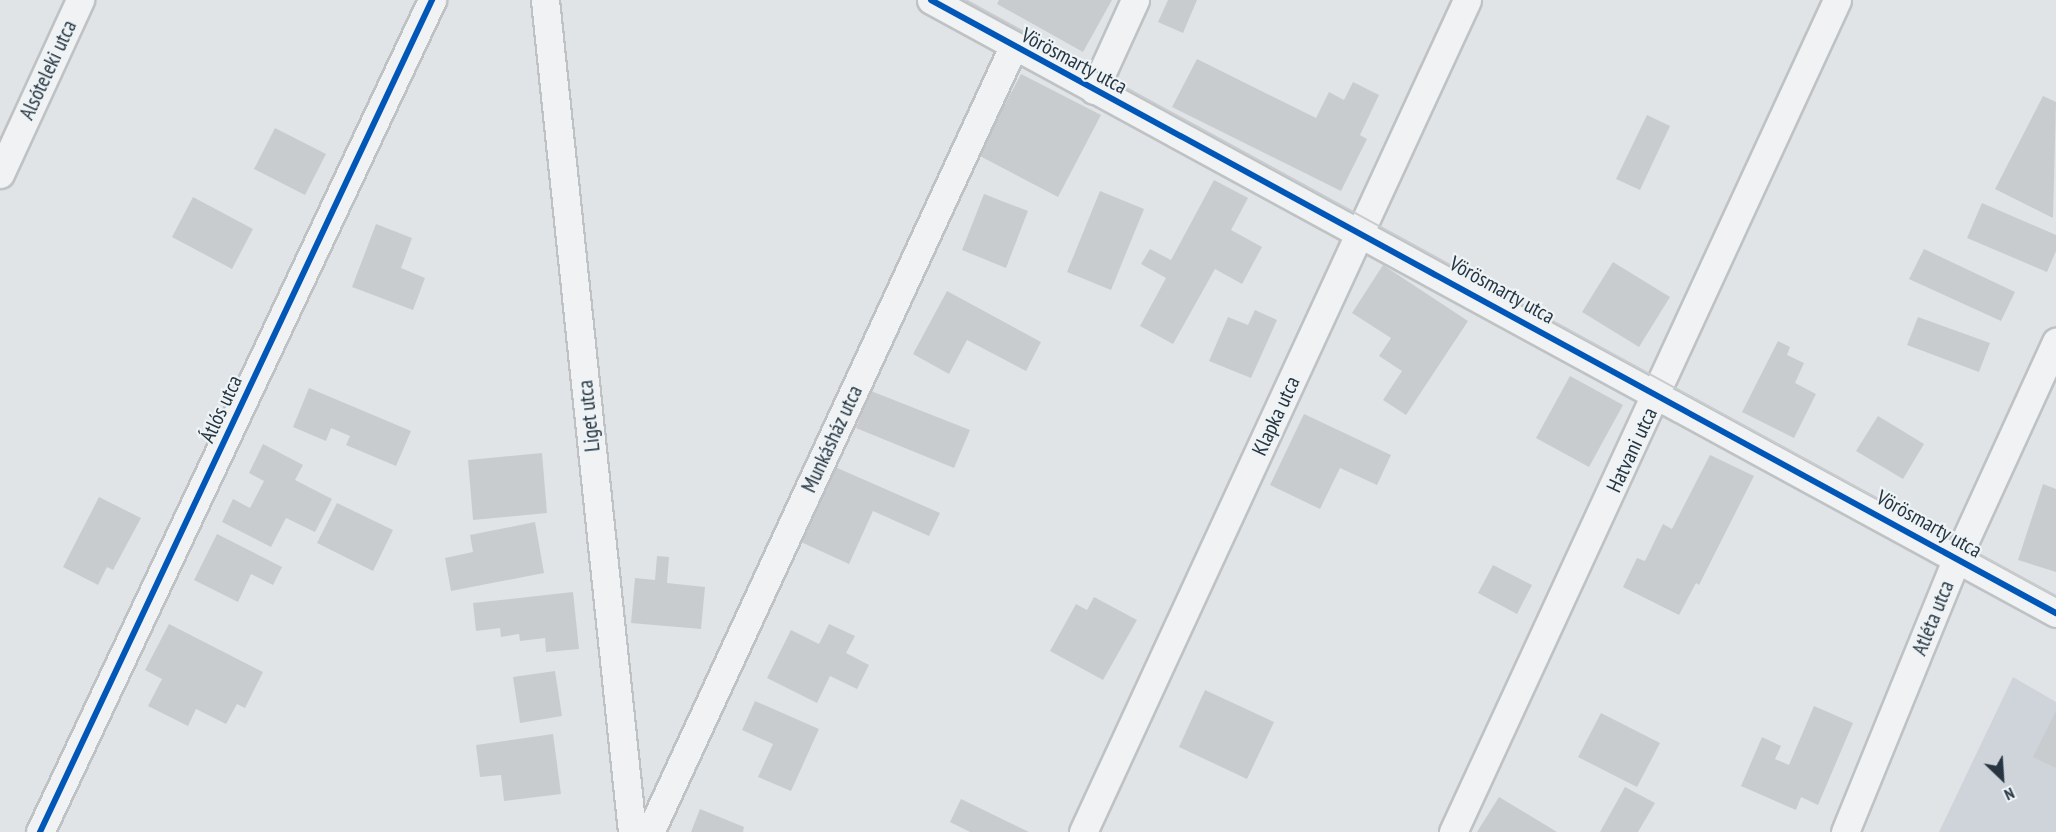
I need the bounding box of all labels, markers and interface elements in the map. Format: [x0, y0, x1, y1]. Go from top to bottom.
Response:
street label: Alsóteleki utca [14, 16, 82, 124]
street label: Vörösmarty utca [1016, 22, 1132, 100]
street label: Vörösmarty utca [1445, 251, 1559, 329]
street label: Átlós utca [194, 371, 248, 447]
street label: Klapka utca [1247, 372, 1305, 460]
street label: Liget utca [573, 379, 605, 453]
street label: Munkásház utca [796, 381, 868, 497]
street label: Hatvani utca [1601, 404, 1663, 496]
street label: Vörösmarty utca [1872, 485, 1986, 563]
street label: Atléta utca [1907, 577, 1959, 659]
north arrow [1972, 748, 2032, 808]
text: N [2001, 783, 2018, 805]

